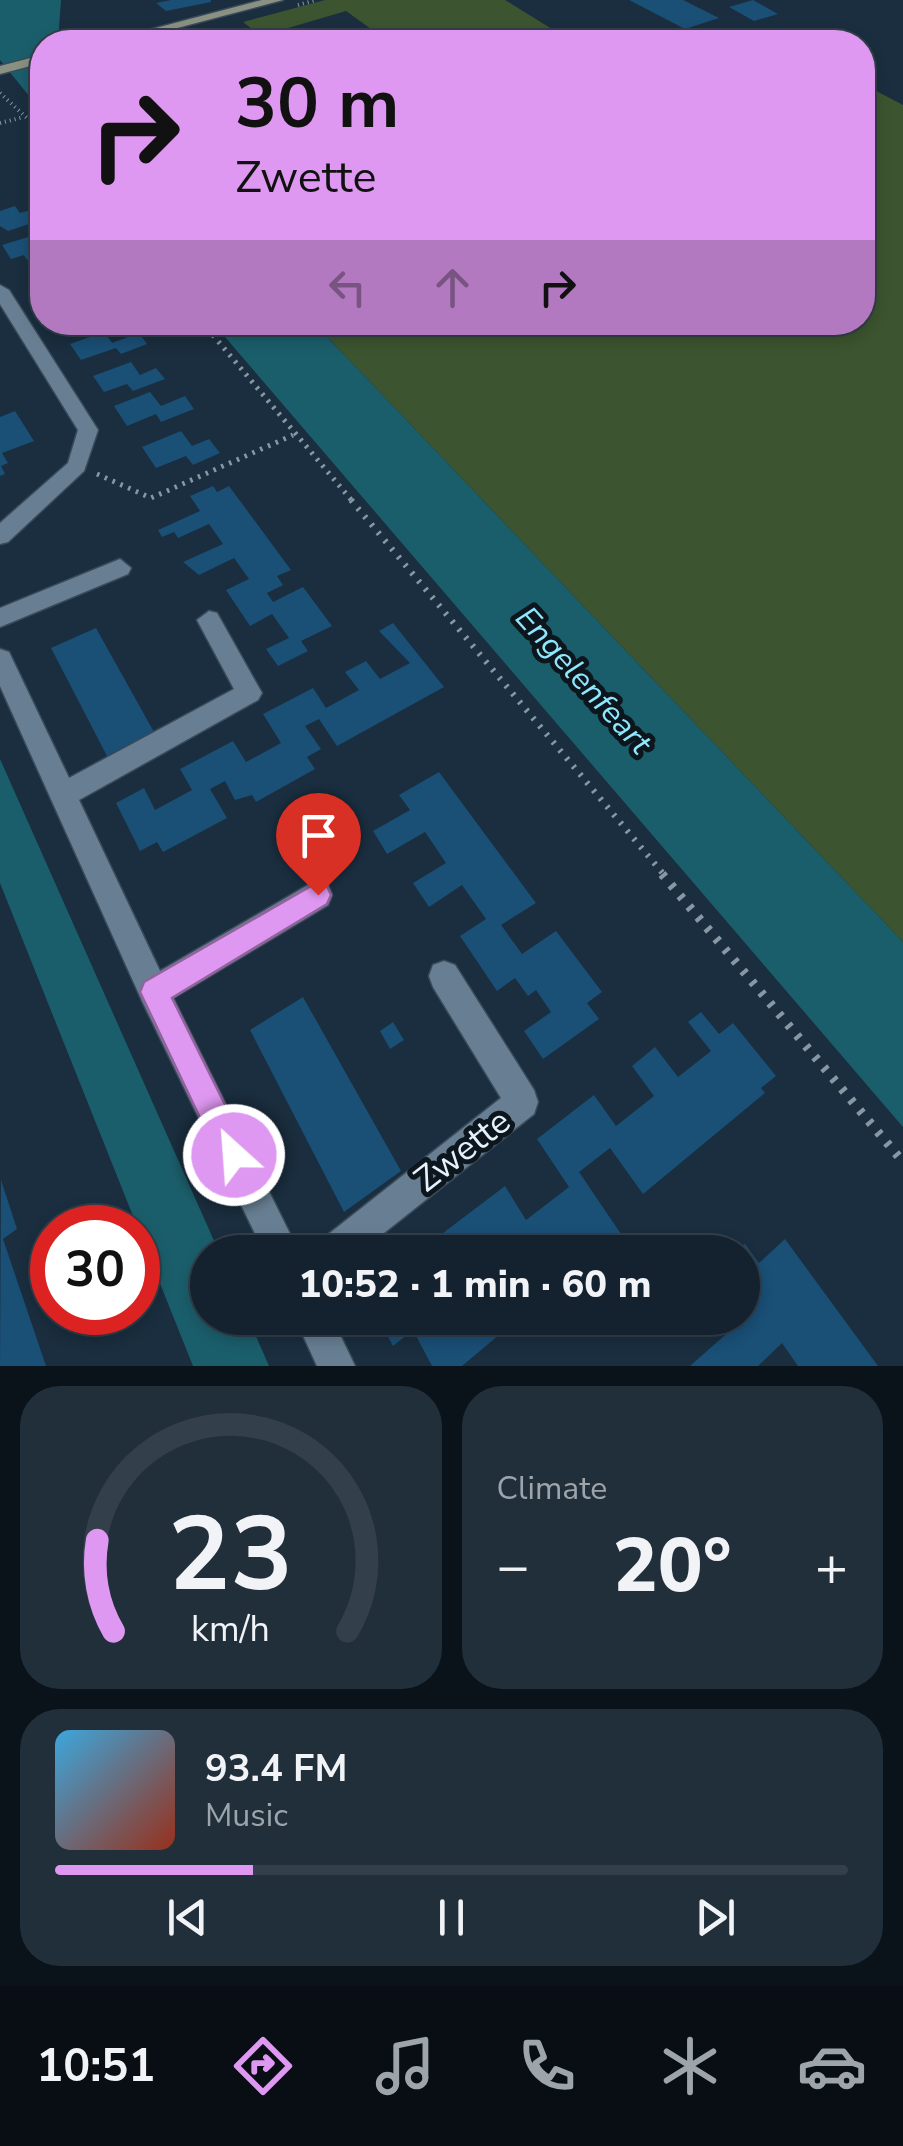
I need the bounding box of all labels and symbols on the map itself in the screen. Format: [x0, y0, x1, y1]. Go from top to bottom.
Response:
water label: Engelenfeart [506, 597, 662, 764]
pin [276, 793, 361, 896]
street label: Zwette [405, 1098, 520, 1203]
position arrow [182, 1103, 286, 1207]
speed limit sign: 30 [30, 1205, 160, 1335]

